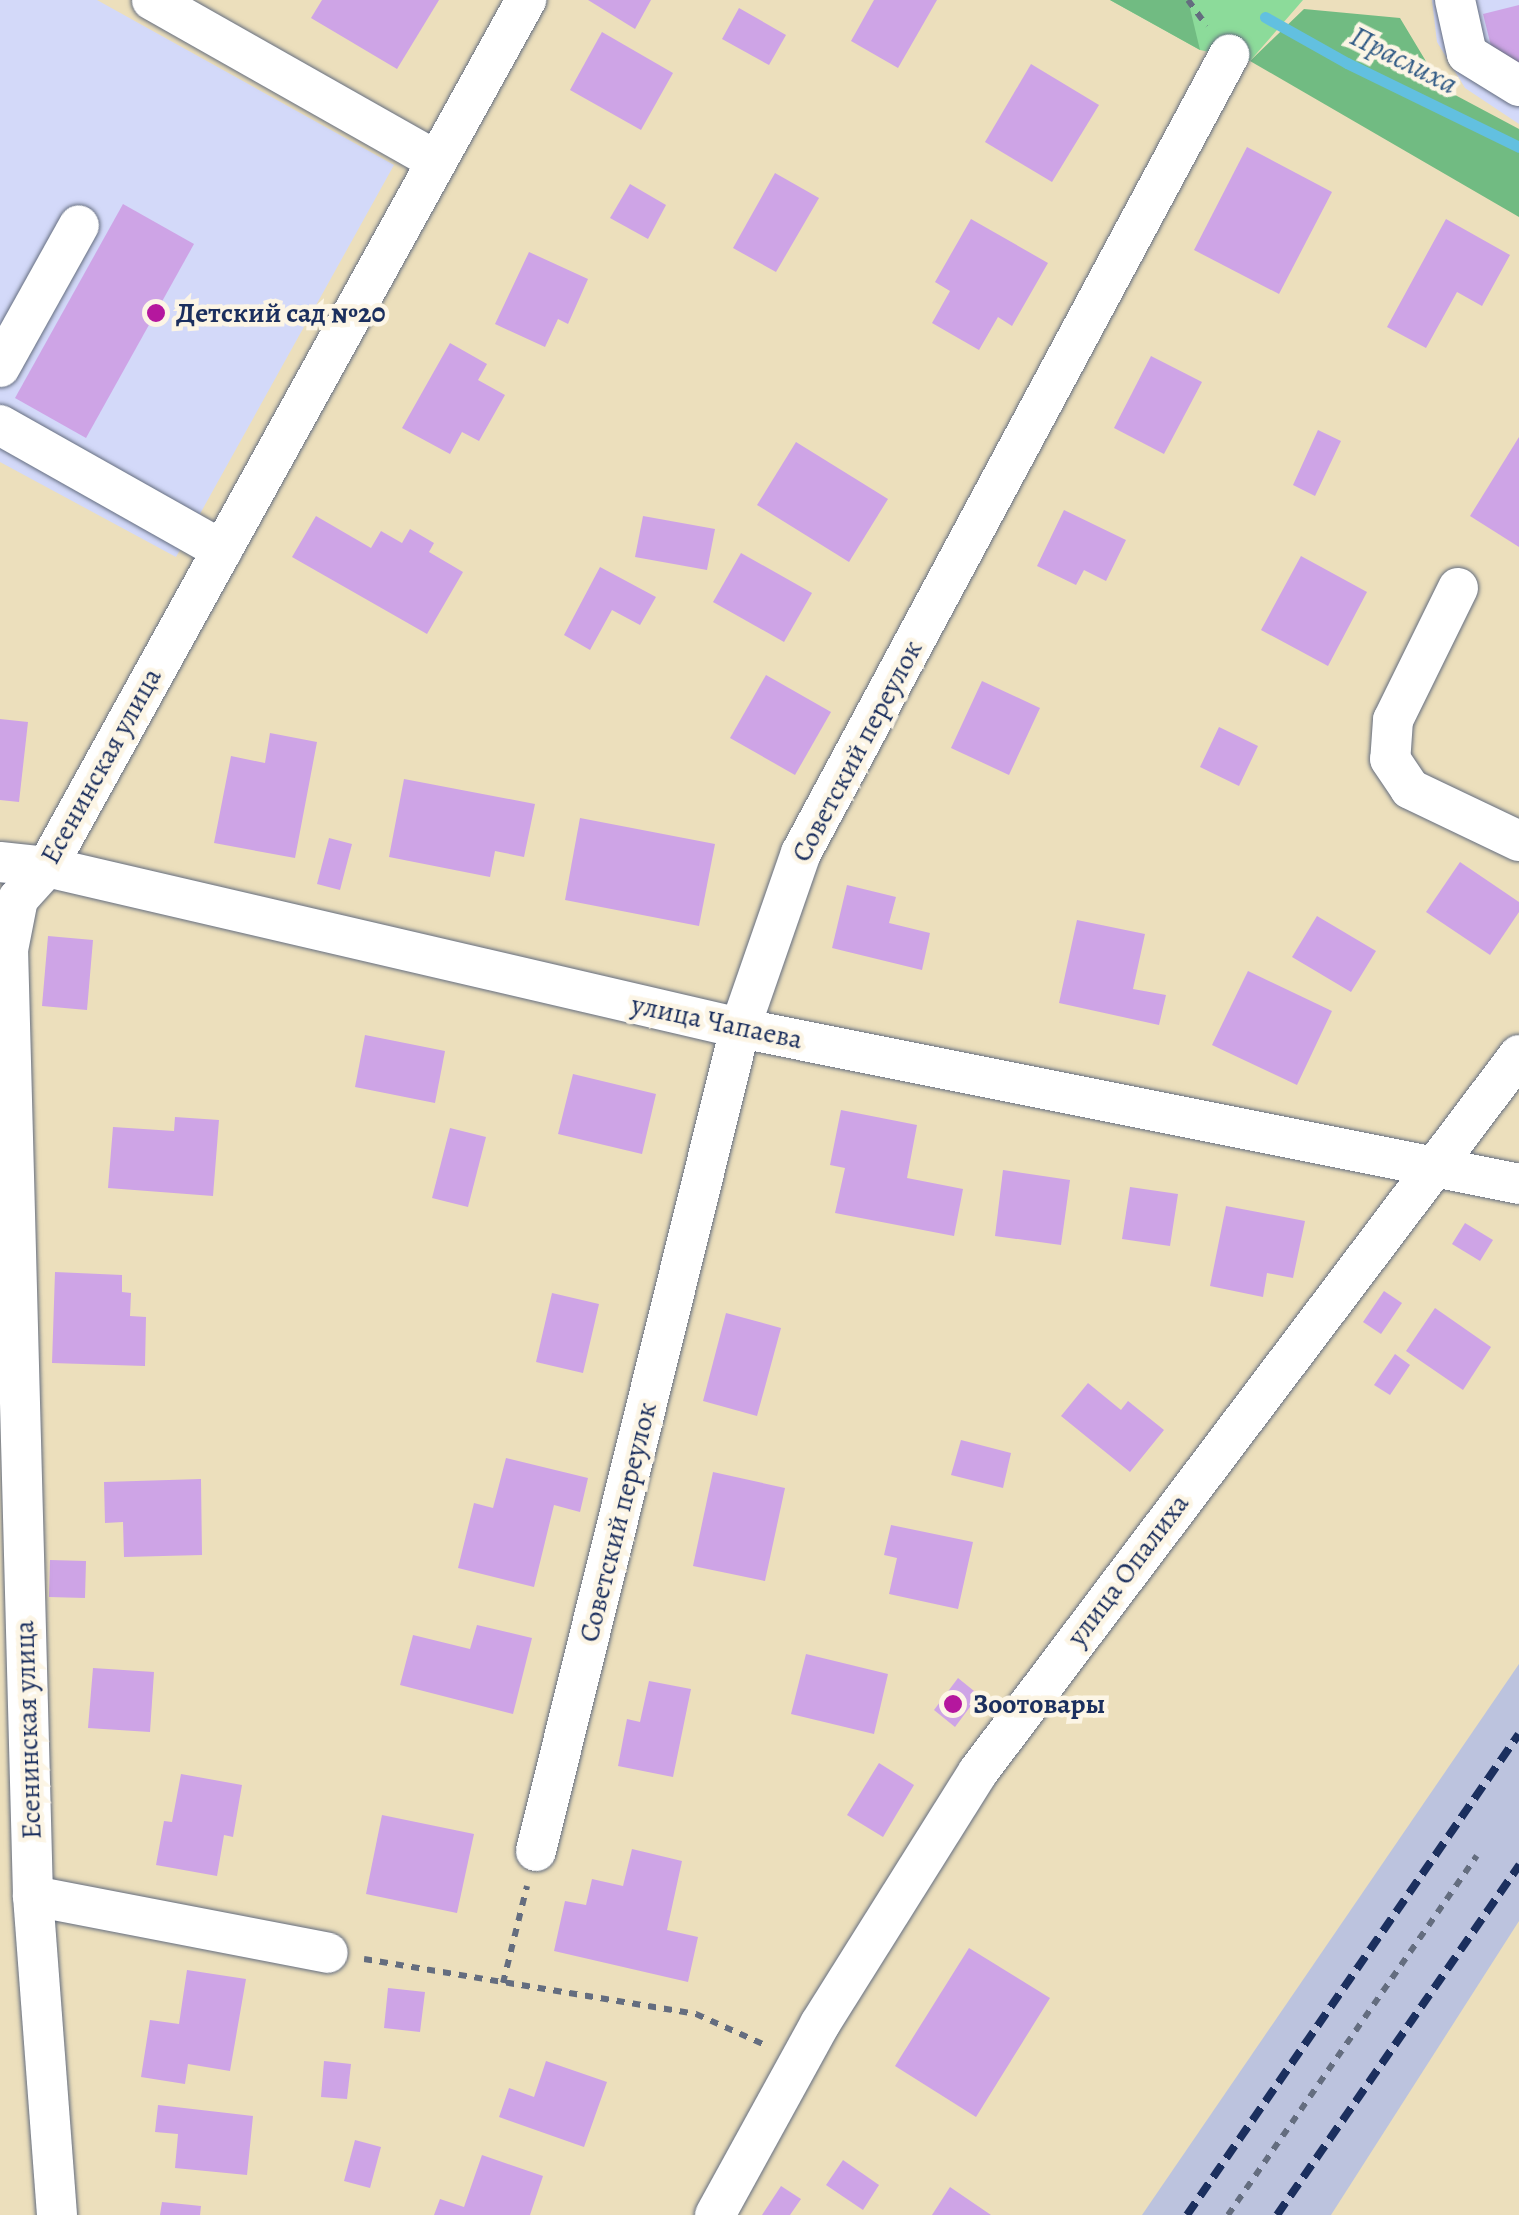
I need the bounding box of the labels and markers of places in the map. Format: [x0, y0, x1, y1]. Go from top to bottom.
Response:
place label: Детский сад №20 [176, 296, 386, 330]
marker: Детский сад №20 [145, 302, 167, 324]
place label: Зоотовары [973, 1687, 1105, 1721]
marker: Зоотовары [942, 1693, 964, 1715]

